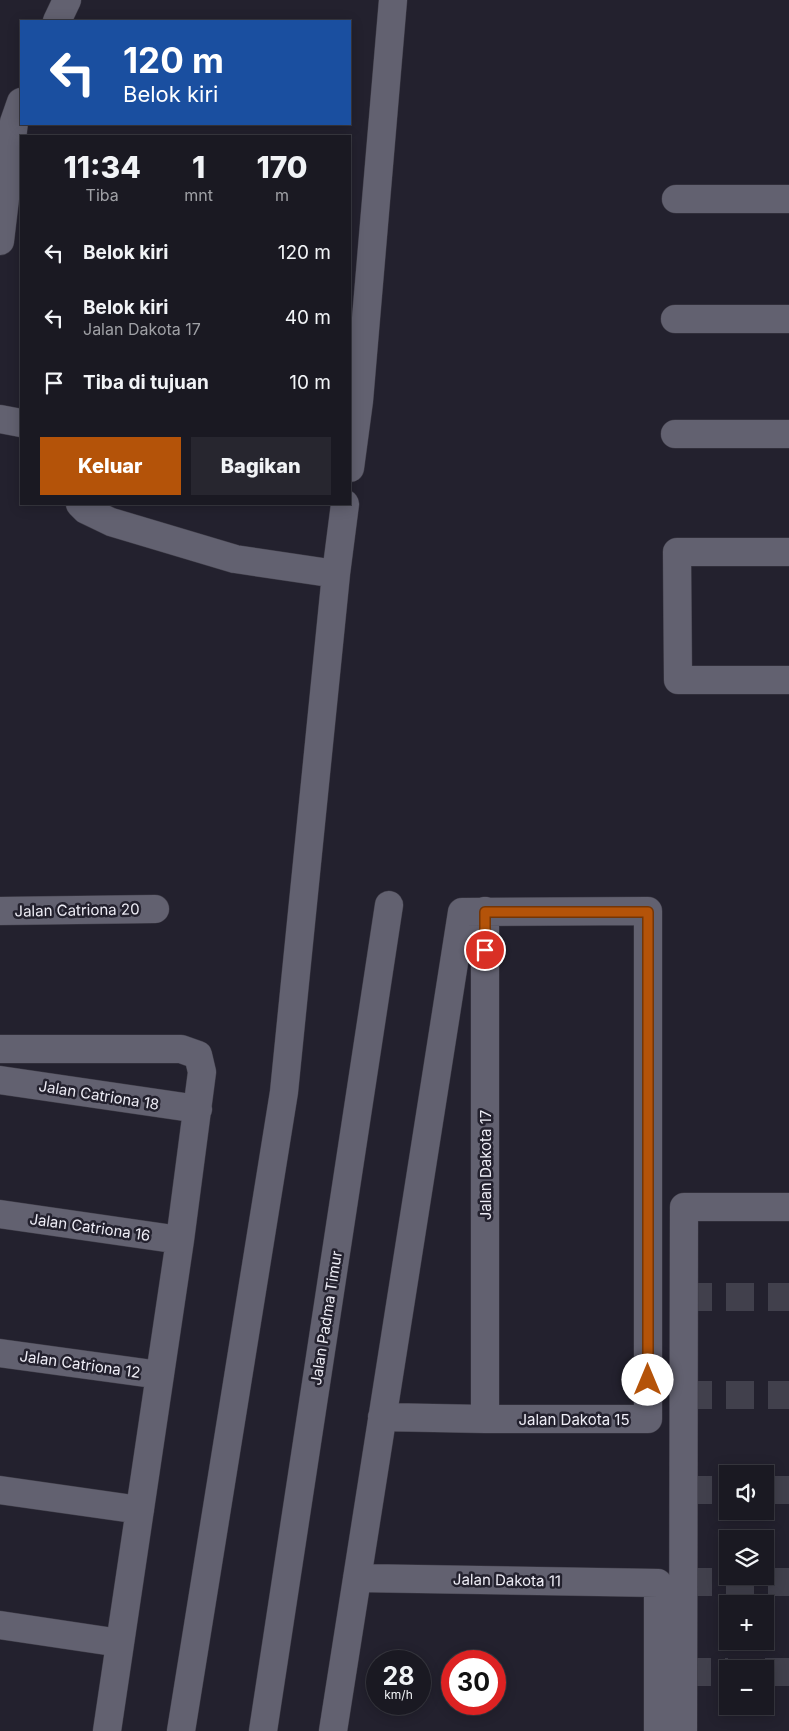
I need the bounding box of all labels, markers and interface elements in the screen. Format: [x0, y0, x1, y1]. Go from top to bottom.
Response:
text: 120 m [123, 39, 224, 81]
icon: left [40, 40, 105, 105]
text: Belok kiri [123, 81, 218, 107]
text: 11:34 [63, 149, 141, 185]
text: 1 [192, 149, 205, 185]
text: 170 [256, 149, 308, 185]
text: Tiba [86, 185, 119, 205]
text: mnt [184, 185, 213, 205]
text: m [275, 185, 289, 205]
icon: left [40, 239, 68, 267]
text: Belok kiri [83, 241, 168, 264]
text: 120 m [278, 241, 331, 264]
text: Belok kiri [83, 296, 168, 319]
icon: left [40, 304, 68, 332]
text: 40 m [285, 306, 331, 329]
text: Jalan Dakota 17 [83, 319, 201, 339]
icon: arrive [40, 369, 68, 397]
text: Tiba di tujuan [83, 371, 209, 394]
text: 10 m [289, 371, 331, 394]
button: Keluar [40, 437, 181, 495]
button: Bagikan [191, 437, 331, 495]
street label: Jalan Catriona 20 [14, 899, 140, 921]
pin [464, 929, 506, 971]
icon: arrive [471, 936, 499, 964]
street label: Jalan Catriona 18 [37, 1076, 161, 1114]
street label: Jalan Dakota 17 [476, 1110, 495, 1220]
street label: Jalan Catriona 16 [28, 1209, 152, 1245]
street label: Jalan Padma Timur [306, 1249, 346, 1387]
street label: Jalan Catriona 12 [18, 1346, 142, 1382]
position arrow [621, 1353, 673, 1405]
street label: Jalan Dakota 15 [518, 1410, 630, 1429]
map controls [719, 1465, 774, 1715]
button: sound [719, 1465, 774, 1520]
button: layers [719, 1530, 774, 1585]
street label: Jalan Dakota 11 [453, 1570, 561, 1590]
button: + [719, 1595, 774, 1650]
speed limit sign: 30 [441, 1650, 506, 1715]
button: − [719, 1660, 774, 1715]
text: 28 [382, 1661, 415, 1691]
text: km/h [384, 1687, 413, 1702]

